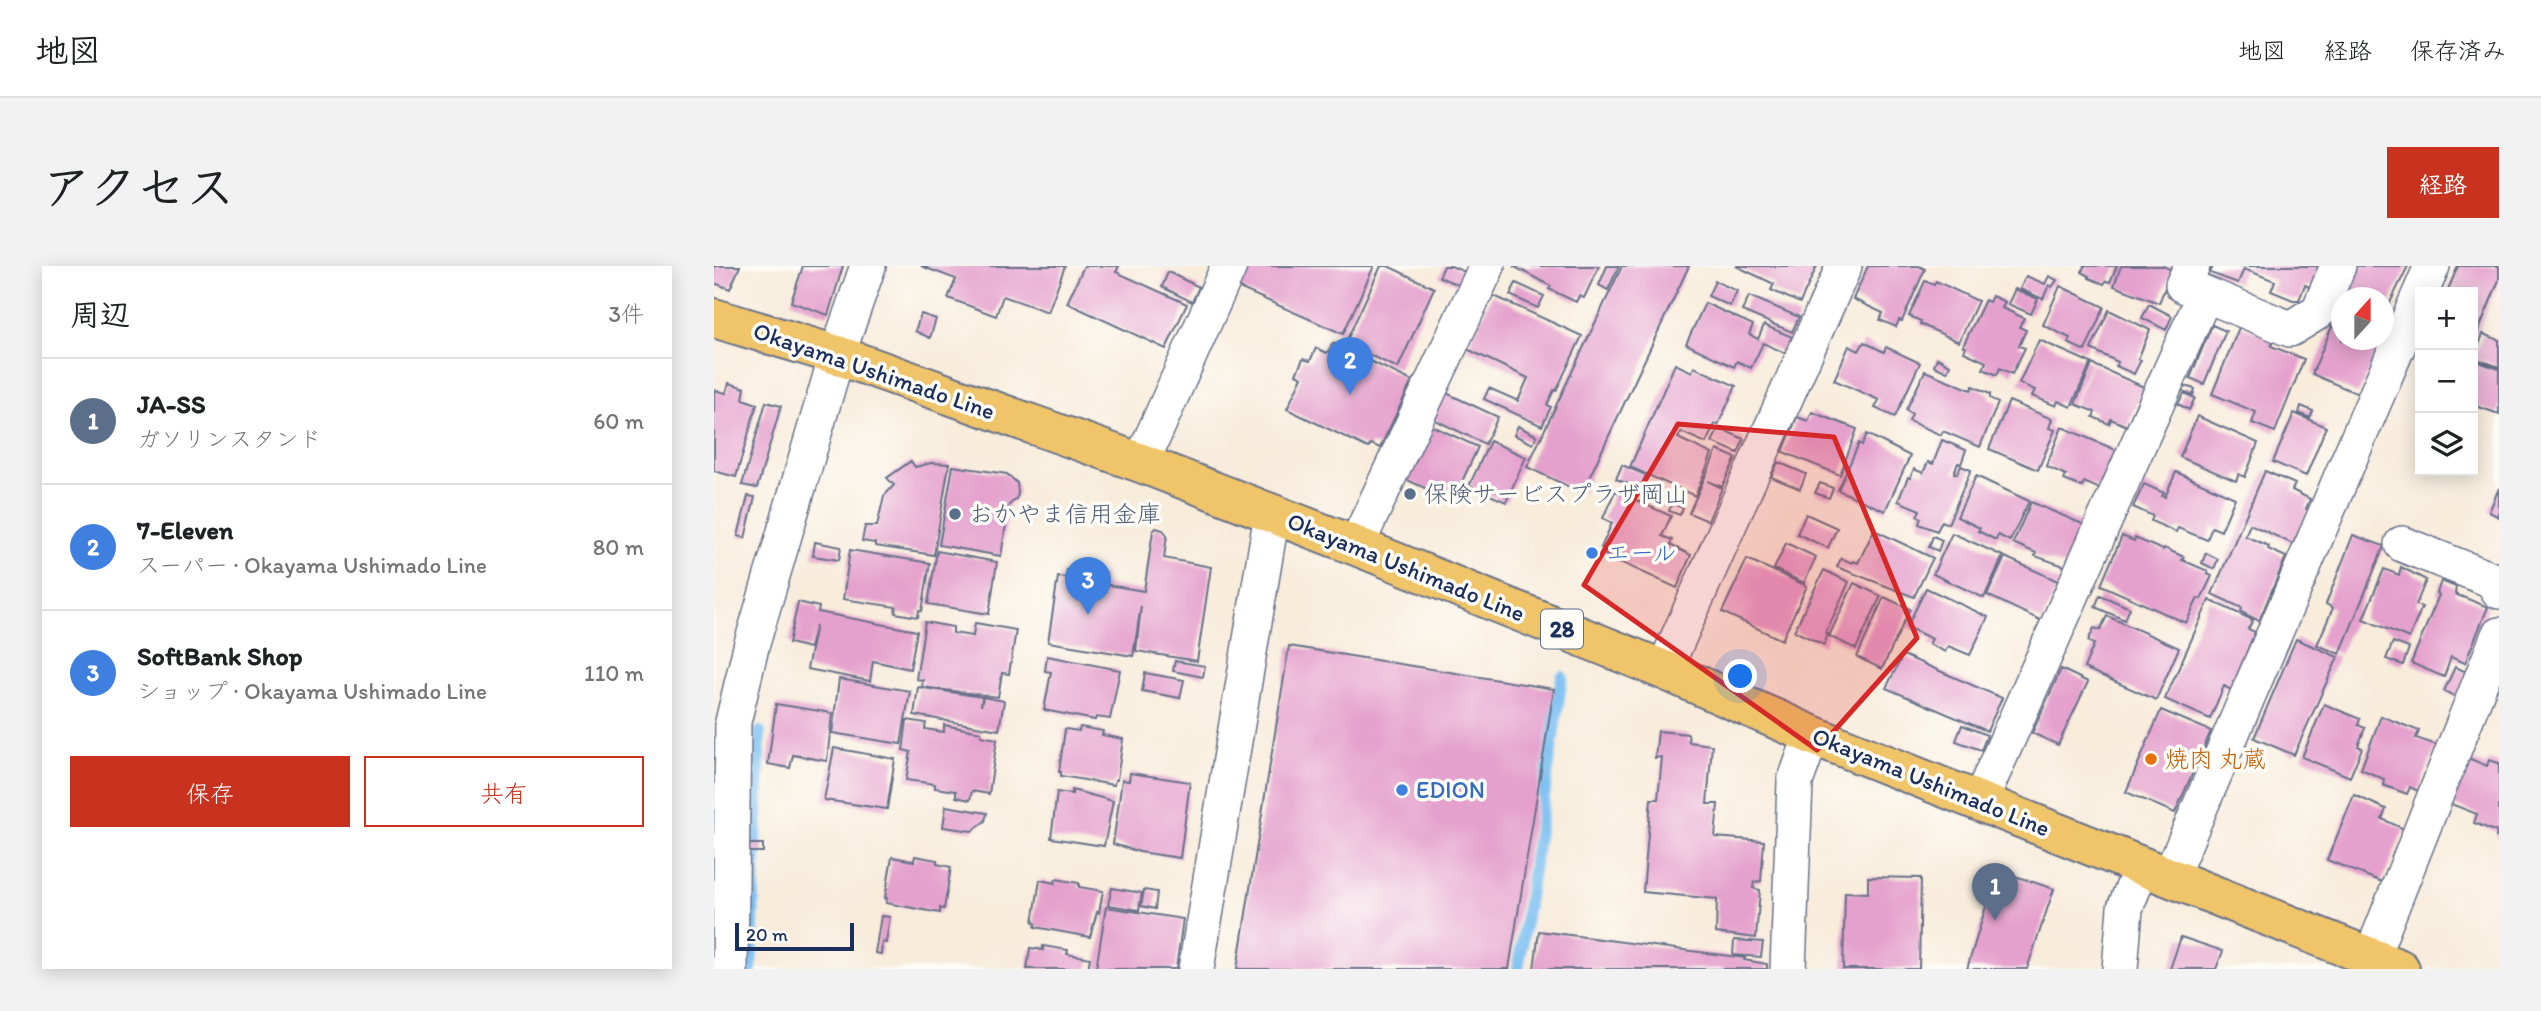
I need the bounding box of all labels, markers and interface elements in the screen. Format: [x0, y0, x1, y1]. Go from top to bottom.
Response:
text: 地図 [35, 31, 101, 70]
text: 地図 [2238, 36, 2286, 65]
text: 経路 [2324, 36, 2372, 65]
text: 保存済み [2410, 36, 2506, 65]
button: 経路 [2387, 147, 2499, 218]
text: アクセス [42, 157, 235, 216]
north arrow [2331, 287, 2394, 350]
map controls [2415, 287, 2478, 476]
button: + [2415, 287, 2478, 350]
text: 周辺 [70, 296, 130, 333]
text: 3件 [608, 300, 644, 328]
street label: Okayama Ushimado Line [750, 316, 999, 426]
pin: 2 [1327, 337, 1373, 395]
button: − [2415, 350, 2478, 413]
text: JA-SS [137, 388, 206, 420]
text: 1 [88, 407, 98, 435]
text: 60 m [593, 407, 644, 435]
button: layers [2415, 413, 2478, 476]
text: ガソリンスタンド [137, 425, 321, 453]
place label: 保険サービスプラザ岡山 [1424, 479, 1688, 508]
marker: 保険サービスプラザ岡山 [1402, 486, 1418, 502]
place label: おかやま信用金庫 [969, 499, 1161, 528]
marker: おかやま信用金庫 [947, 506, 963, 522]
street label: Okayama Ushimado Line [1283, 506, 1529, 627]
text: 7-Eleven [137, 514, 234, 546]
text: 2 [87, 533, 99, 561]
text: 80 m [593, 533, 644, 561]
place label: エール [1606, 538, 1677, 567]
marker: エール [1584, 545, 1600, 561]
text: スーパー · Okayama Ushimado Line [137, 551, 487, 579]
pin: 3 [1065, 557, 1111, 615]
road number: 28 [1541, 610, 1583, 648]
text: SoftBank Shop [137, 640, 302, 672]
text: 3 [87, 659, 99, 687]
text: 110 m [584, 659, 644, 687]
your location [1723, 659, 1757, 693]
text: ショップ · Okayama Ushimado Line [137, 677, 487, 705]
street label: Okayama Ushimado Line [1808, 721, 2054, 842]
place label: 焼肉 丸蔵 [2165, 744, 2266, 773]
marker: 焼肉 丸蔵 [2143, 751, 2159, 767]
button: 保存 [70, 756, 350, 827]
button: 共有 [364, 756, 644, 827]
place label: EDION [1416, 775, 1485, 804]
marker: EDION [1394, 782, 1410, 798]
pin: 1 [1972, 863, 2018, 921]
scale bar [735, 920, 854, 952]
text: 20 m [746, 923, 788, 946]

